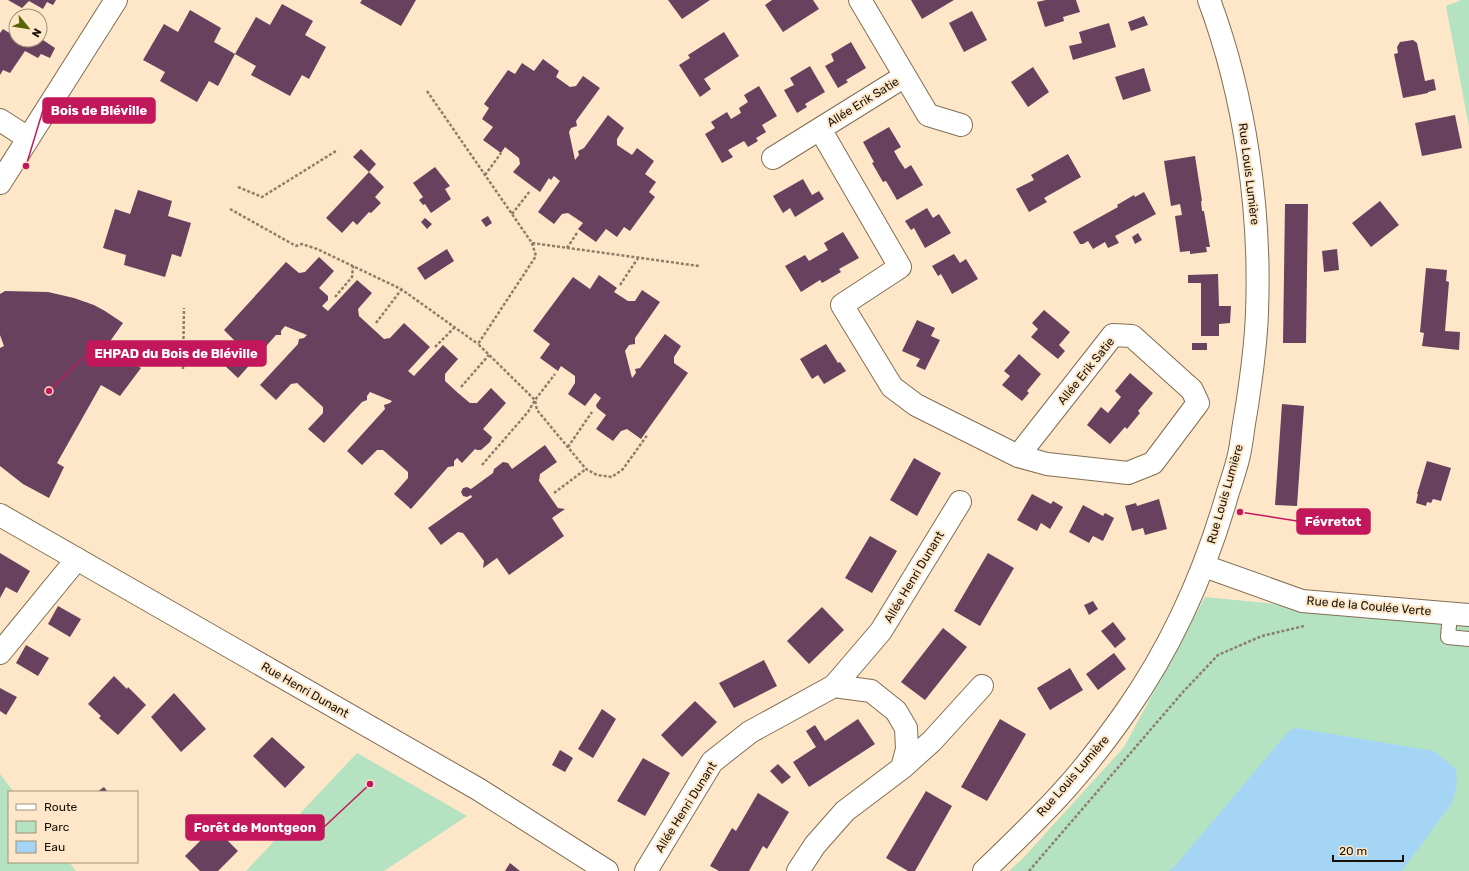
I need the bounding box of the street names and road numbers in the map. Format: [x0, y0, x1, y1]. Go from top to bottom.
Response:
street label: Allée Erik Satie [824, 74, 902, 130]
street label: Rue Louis Lumière [1236, 122, 1262, 226]
street label: Allée Erik Satie [1055, 334, 1118, 407]
street label: Rue Louis Lumière [1204, 442, 1246, 545]
street label: Allée Henri Dunant [881, 528, 947, 625]
street label: Rue de la Coulée Verte [1306, 594, 1432, 618]
street label: Rue Henri Dunant [259, 659, 352, 721]
street label: Rue Louis Lumière [1034, 732, 1112, 819]
street label: Allée Henri Dunant [652, 759, 720, 855]

